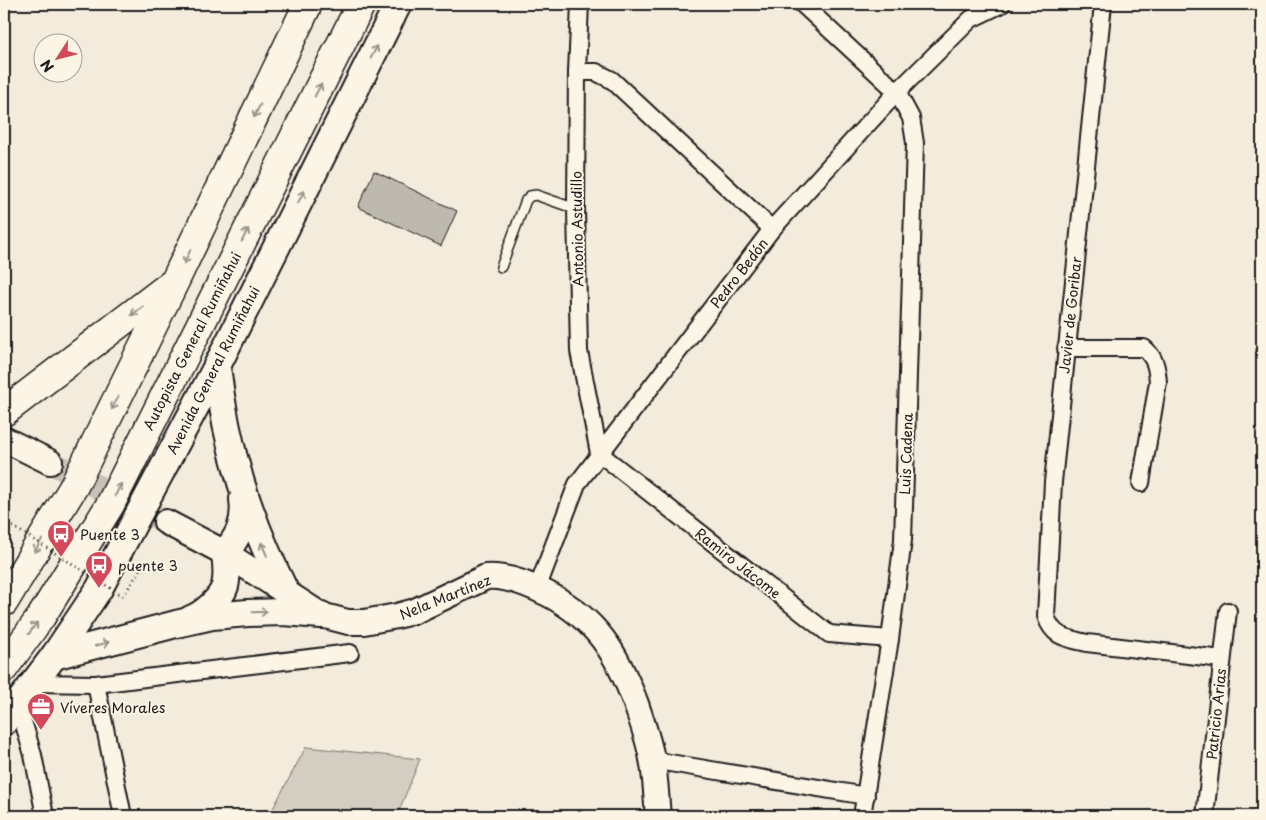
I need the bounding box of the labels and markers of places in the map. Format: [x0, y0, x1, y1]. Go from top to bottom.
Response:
bus stop icon: Puente 3 [46, 519, 76, 558]
place label: Puente 3 [80, 524, 140, 545]
bus stop icon: puente 3 [84, 550, 114, 589]
place label: puente 3 [118, 555, 178, 576]
office icon: Víveres Morales [26, 692, 56, 731]
place label: Víveres Morales [60, 697, 166, 718]

